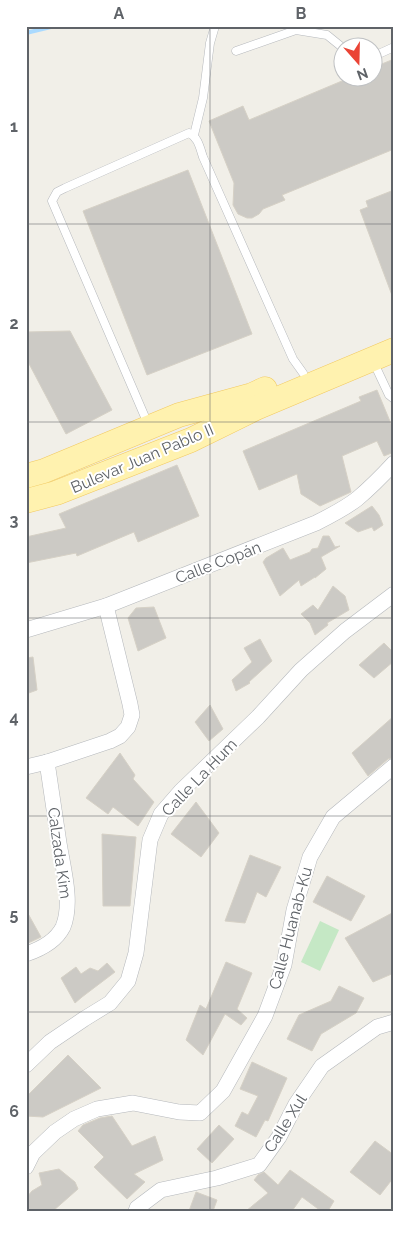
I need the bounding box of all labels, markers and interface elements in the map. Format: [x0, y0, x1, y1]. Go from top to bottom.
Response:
text: A [114, 4, 125, 23]
text: B [296, 4, 307, 23]
north arrow [332, 38, 382, 88]
text: N [355, 65, 370, 84]
text: 1 [10, 117, 18, 136]
text: 2 [9, 314, 19, 333]
street label: Bulevar Juan Pablo II [68, 420, 216, 497]
text: 3 [10, 511, 19, 530]
street label: Calle Copán [173, 537, 264, 588]
text: 4 [9, 708, 19, 727]
street label: Calle La Hum [158, 735, 241, 820]
street label: Calzada Kim [44, 806, 75, 900]
street label: Calle Huanab-Ku [265, 865, 316, 991]
text: 5 [10, 905, 19, 924]
street label: Calle Xul [260, 1090, 311, 1156]
text: 6 [9, 1102, 19, 1121]

